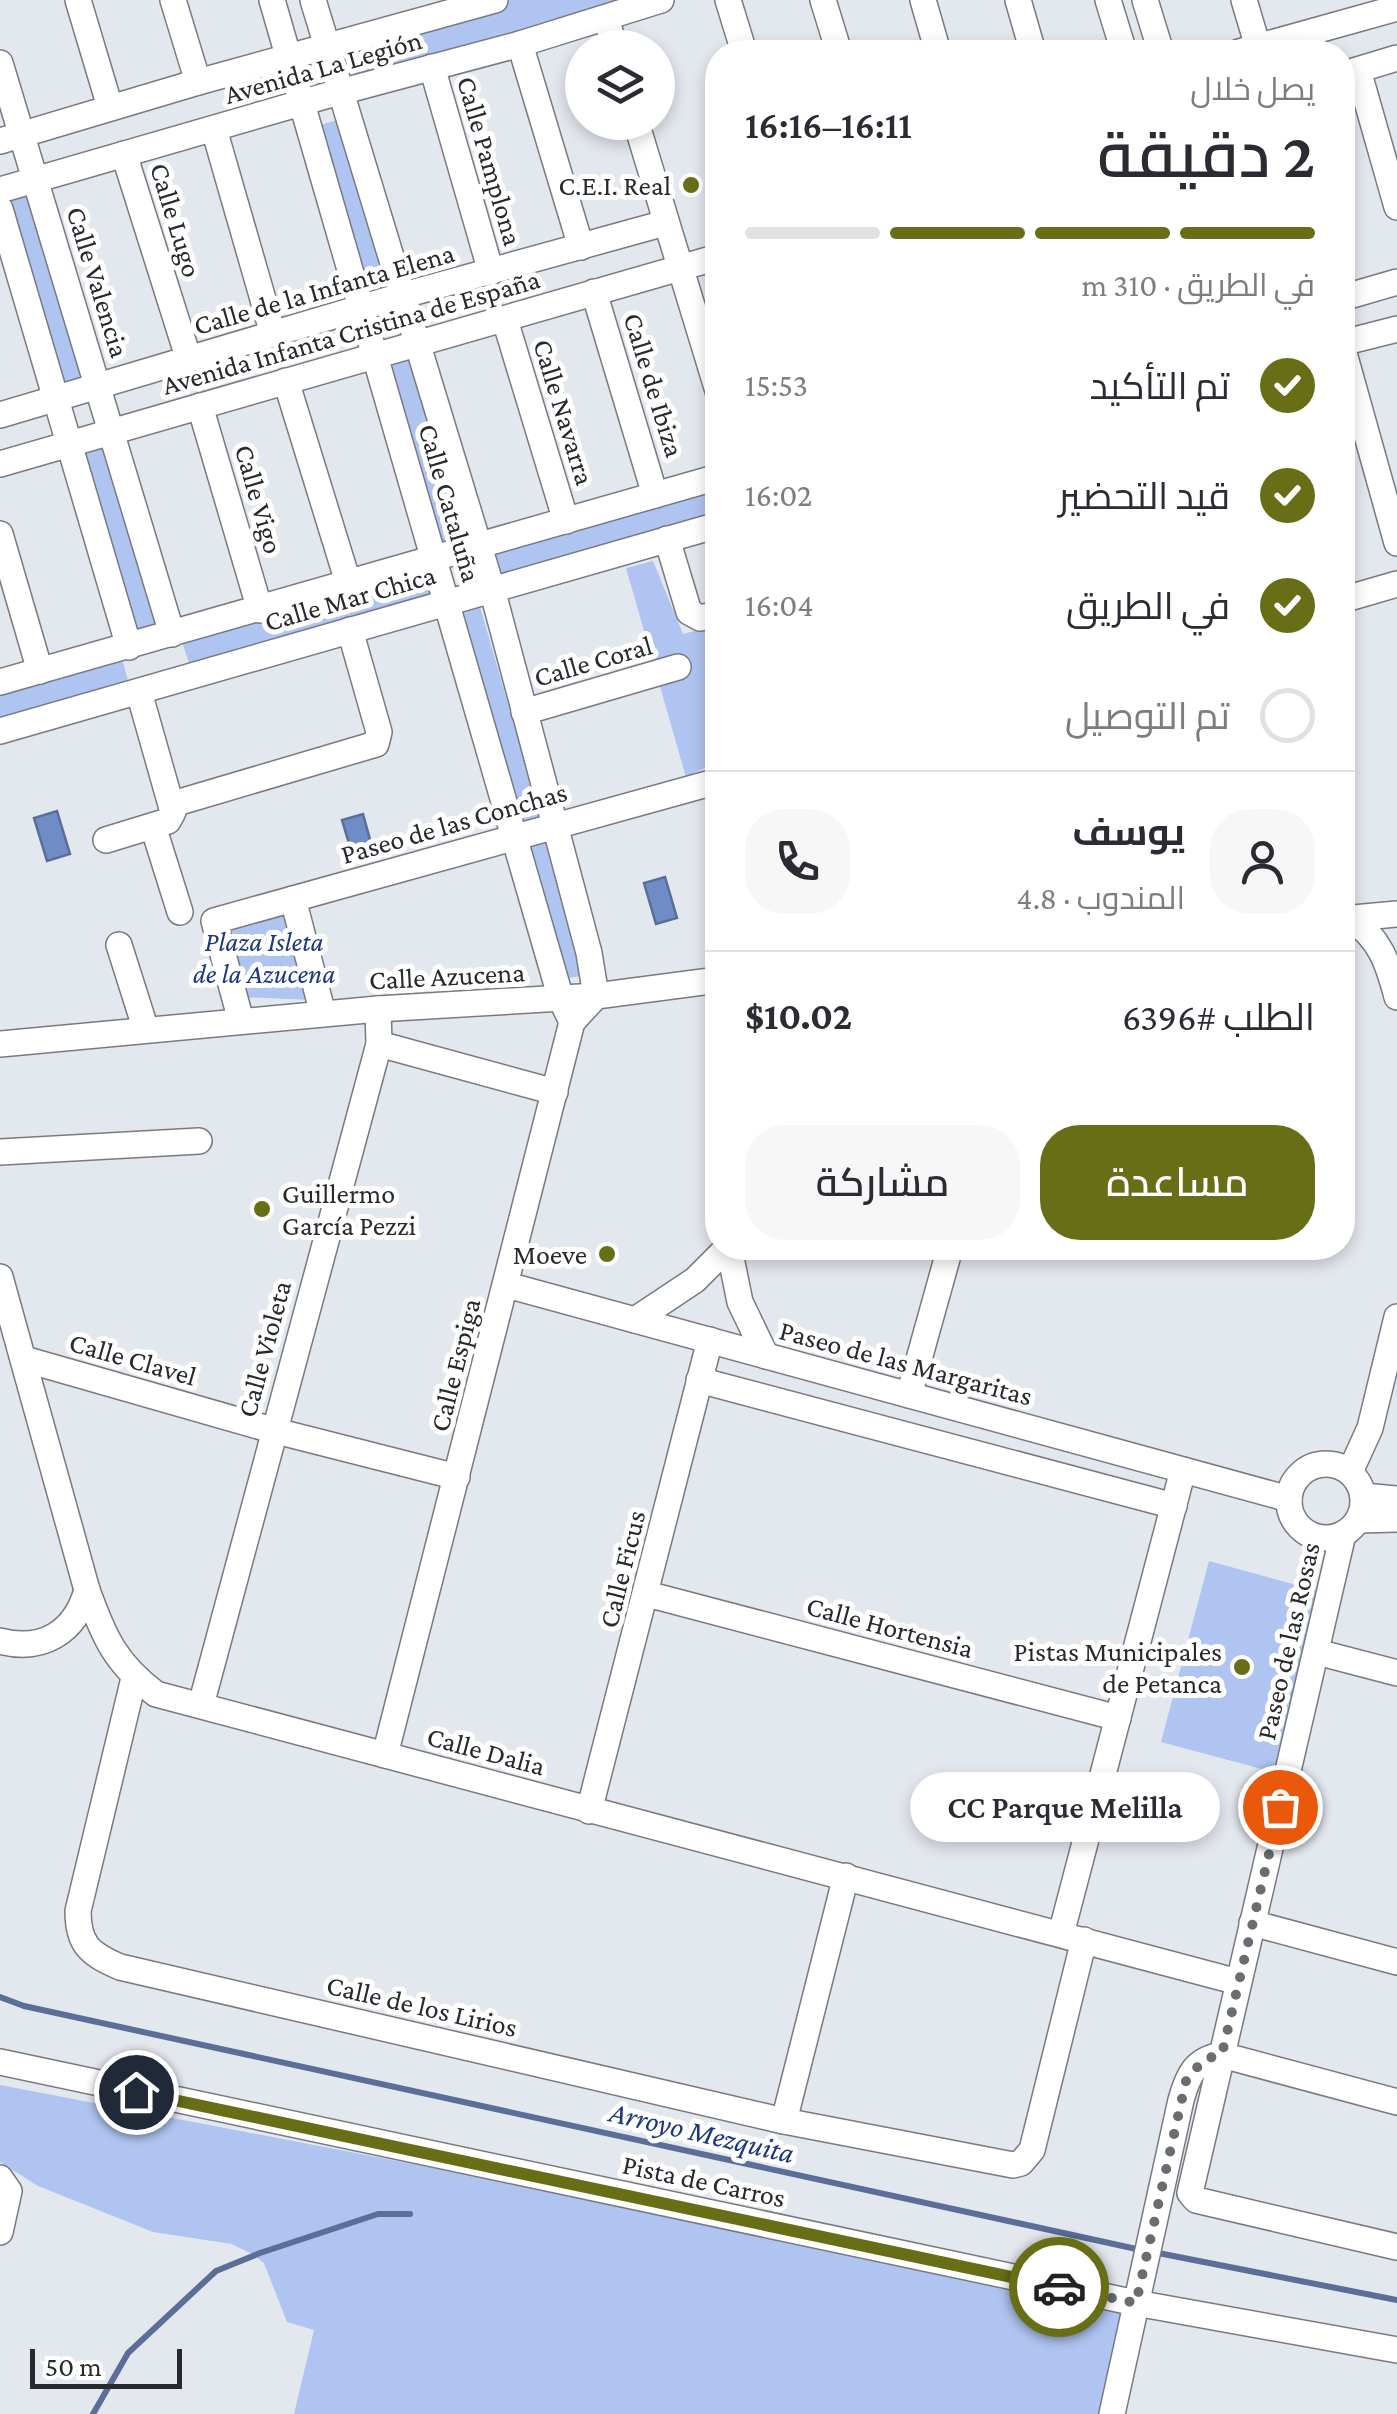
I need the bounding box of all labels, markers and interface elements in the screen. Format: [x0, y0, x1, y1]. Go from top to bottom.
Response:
street label: Avenida La Legión [221, 24, 425, 110]
map controls [565, 30, 675, 140]
button: layers [565, 30, 675, 140]
text: يصل خلال [1190, 71, 1315, 107]
street label: Calle Pamplona [451, 73, 529, 249]
text: 16:11–16:16 [745, 104, 912, 146]
text: 2 دقيقة [1097, 119, 1315, 191]
street label: Calle Lugo [144, 159, 208, 281]
place label: C.E.I. Real [559, 170, 671, 201]
marker: C.E.I. Real [680, 174, 702, 196]
street label: Calle Valencia [60, 203, 136, 361]
street label: Calle de la Infanta Elena [190, 237, 458, 341]
street label: Avenida Infanta Cristina de España [159, 263, 543, 401]
text: في الطريق · 310 m [1082, 267, 1315, 303]
street label: Calle de Ibiza [617, 309, 691, 461]
street label: Calle Navarra [527, 335, 601, 489]
icon: check [1260, 358, 1315, 413]
text: تم التأكيد [1089, 365, 1230, 407]
text: 15:53 [745, 367, 808, 403]
street label: Calle Cataluña [413, 420, 487, 586]
street label: Calle Vigo [229, 441, 289, 557]
icon: check [1260, 468, 1315, 523]
text: قيد التحضير [1059, 475, 1230, 517]
text: 16:02 [745, 477, 812, 513]
street label: Calle Mar Chica [261, 559, 439, 637]
icon: check [1260, 578, 1315, 633]
text: في الطريق [1066, 585, 1230, 627]
text: 16:04 [745, 587, 814, 623]
street label: Calle Coral [530, 629, 656, 693]
text: تم التوصيل [1065, 695, 1230, 737]
street label: Paseo de las Conchas [337, 776, 571, 870]
button: phone [745, 809, 850, 914]
button: person [1210, 809, 1315, 914]
text: يوسف [1072, 811, 1185, 853]
text: المندوب · 4.8 [1016, 880, 1185, 916]
park label: Plaza Isleta de la Azucena [193, 926, 335, 989]
street label: Calle Azucena [368, 956, 526, 996]
text: $10.02 [745, 995, 852, 1037]
text: الطلب #6396 [1122, 996, 1315, 1038]
button: مشاركة [745, 1125, 1020, 1240]
button: مساعدة [1040, 1125, 1315, 1240]
place label: Guillermo García Pezzi [282, 1178, 416, 1241]
marker: Guillermo García Pezzi [251, 1198, 273, 1220]
place label: Moeve [513, 1239, 587, 1270]
marker: Moeve [596, 1243, 618, 1265]
street label: Calle Violeta [231, 1277, 297, 1421]
street label: Calle Espiga [423, 1295, 487, 1435]
street label: Paseo de las Margaritas [776, 1314, 1036, 1412]
street label: Calle Clavel [66, 1326, 200, 1392]
street label: Calle Ficus [592, 1507, 652, 1631]
street label: Paseo de las Rosas [1250, 1539, 1326, 1743]
street label: Calle Hortensia [803, 1590, 977, 1664]
place label: Pistas Municipales de Petanca [1014, 1636, 1222, 1699]
marker: Pistas Municipales de Petanca [1231, 1656, 1253, 1678]
street label: Calle Dalia [424, 1720, 548, 1782]
pin [1238, 1765, 1323, 1850]
callout: CC Parque Melilla [910, 1772, 1220, 1842]
icon: bag [1253, 1780, 1308, 1835]
text: CC Parque Melilla [947, 1789, 1183, 1825]
street label: Calle de los Lirios [324, 1969, 520, 2043]
pin [94, 2050, 179, 2135]
icon: home [109, 2065, 164, 2120]
water label: Arroyo Mezquita [604, 2094, 797, 2170]
street label: Pista de Carros [620, 2149, 788, 2213]
courier [1009, 2237, 1109, 2337]
icon: car [1032, 2260, 1087, 2315]
scale bar [30, 2344, 182, 2388]
text: 50 m [45, 2351, 102, 2382]

